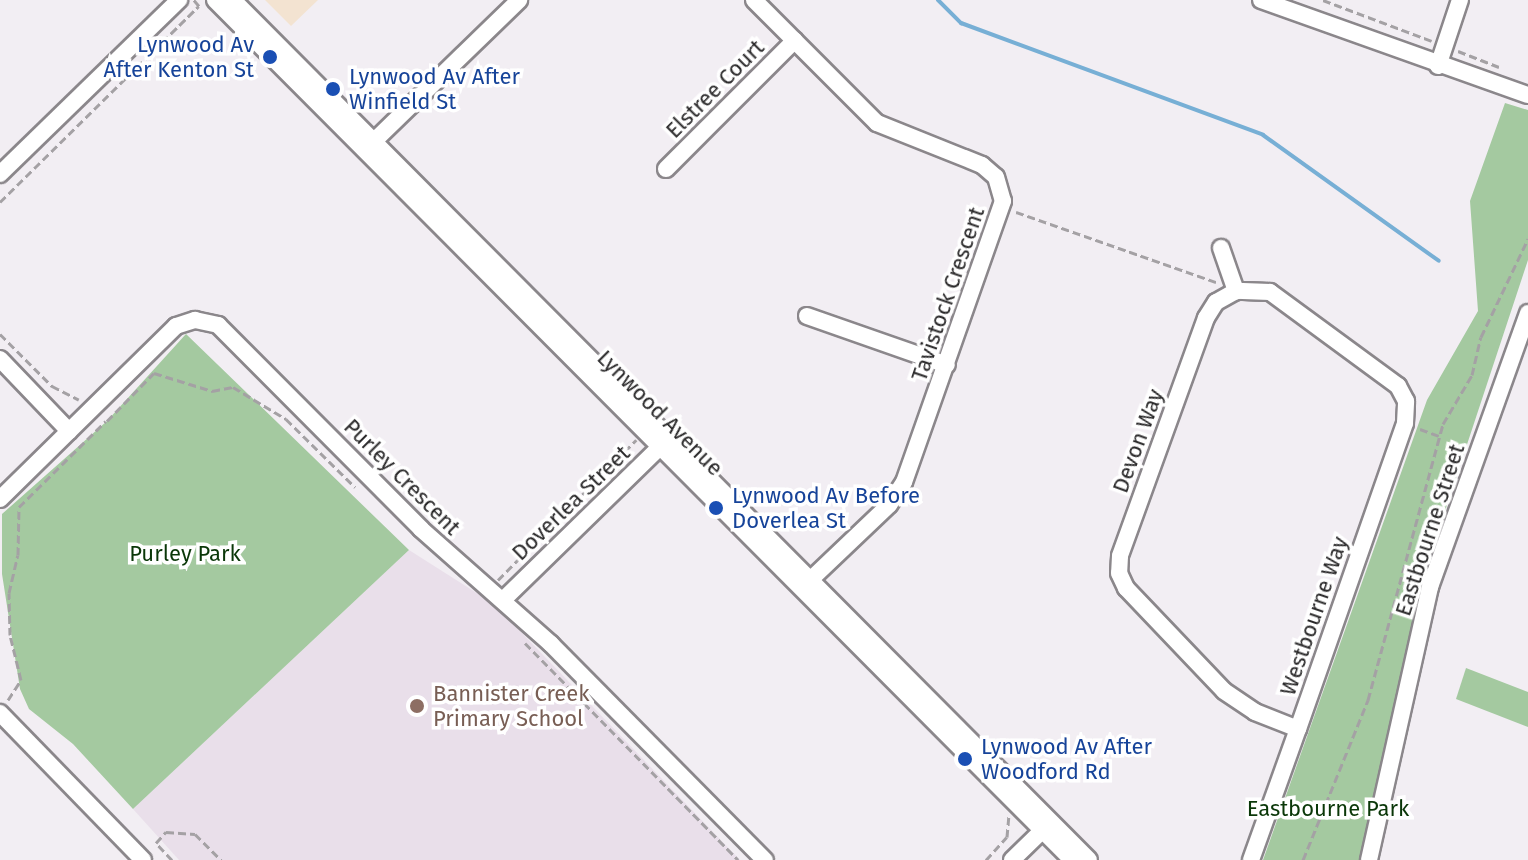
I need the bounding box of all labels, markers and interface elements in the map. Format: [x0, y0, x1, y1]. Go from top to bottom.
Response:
place label: Lynwood Av After Kenton St [103, 31, 254, 82]
street label: Elstree Court [660, 34, 770, 144]
marker: Lynwood Av After Kenton St [261, 48, 279, 66]
place label: Lynwood Av After Winfield St [349, 63, 520, 114]
marker: Lynwood Av After Winfield St [324, 80, 342, 98]
street label: Tavistock Crescent [906, 204, 990, 384]
street label: Lynwood Avenue [592, 345, 728, 481]
street label: Devon Way [1107, 386, 1169, 496]
street label: Purley Crescent [338, 413, 466, 541]
street label: Doverlea Street [507, 440, 635, 566]
street label: Eastbourne Street [1390, 441, 1470, 619]
place label: Lynwood Av Before Doverlea St [732, 482, 920, 534]
marker: Lynwood Av Before Doverlea St [707, 499, 725, 517]
street label: Westbourne Way [1274, 533, 1354, 699]
park label: Purley Park [129, 541, 241, 567]
place label: Bannister Creek Primary School [433, 680, 590, 732]
marker: Bannister Creek Primary School [408, 697, 426, 715]
place label: Lynwood Av After Woodford Rd [981, 733, 1152, 784]
marker: Lynwood Av After Woodford Rd [956, 750, 974, 768]
park label: Eastbourne Park [1247, 796, 1409, 822]

